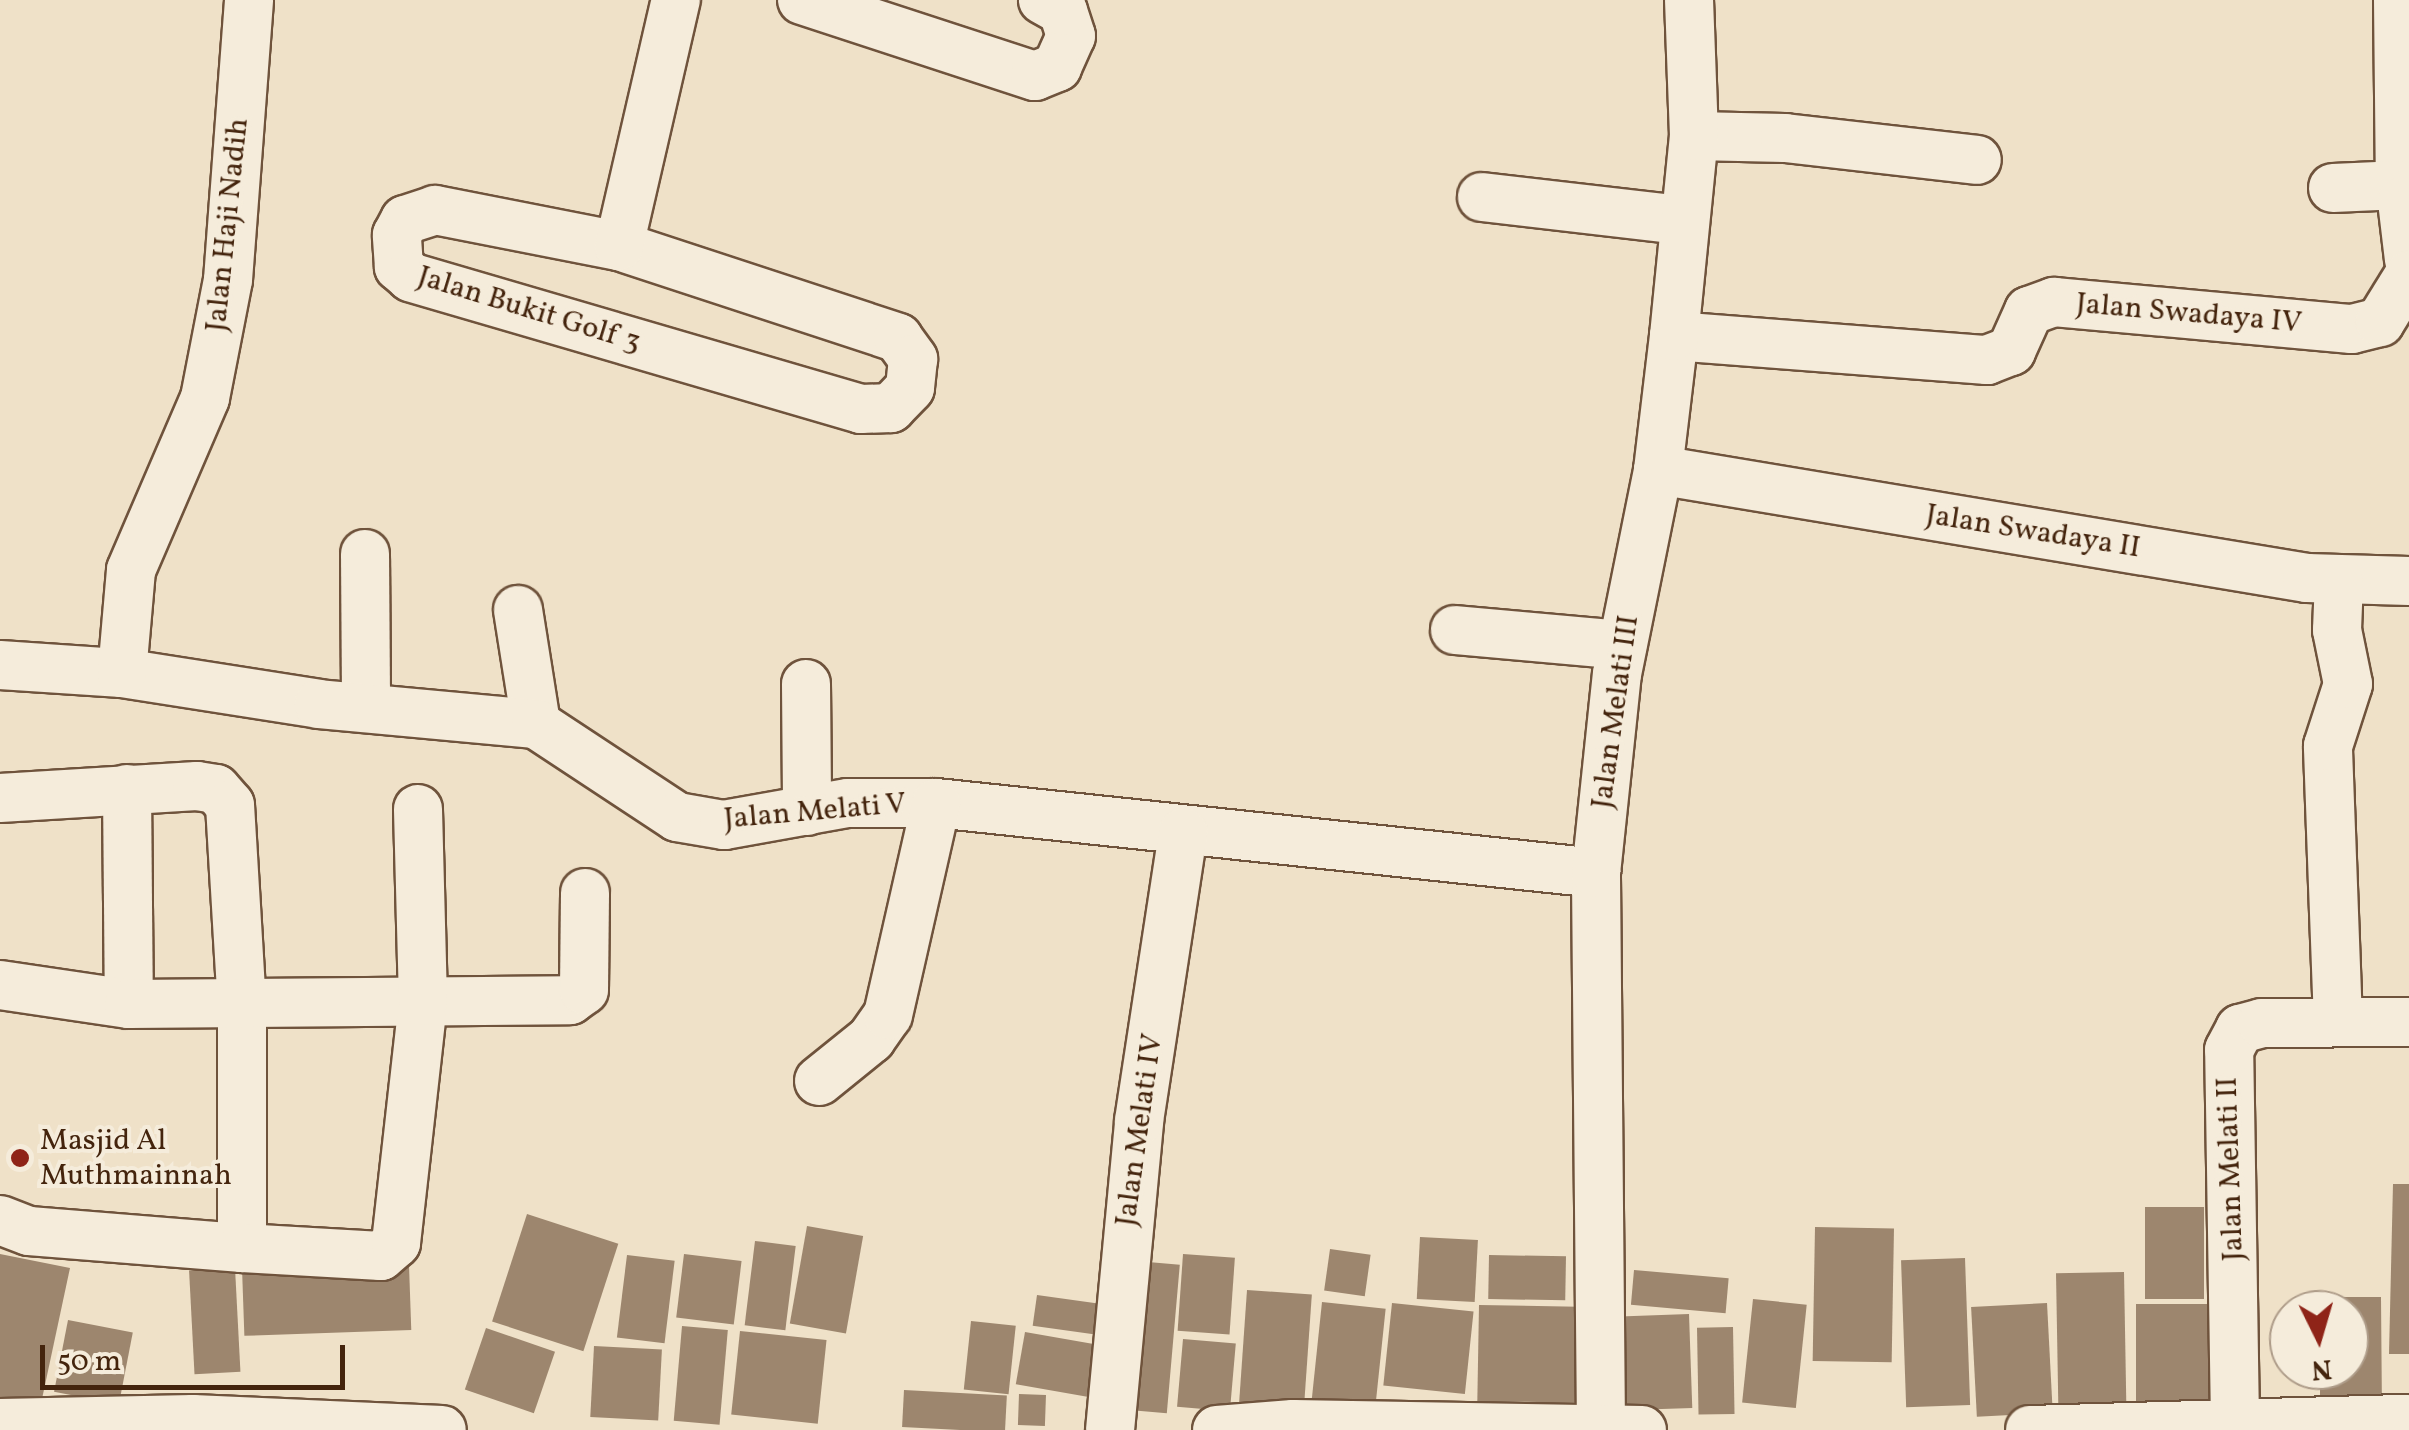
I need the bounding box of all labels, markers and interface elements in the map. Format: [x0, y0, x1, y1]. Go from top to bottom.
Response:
street label: Jalan Haji Nadih [199, 116, 257, 334]
street label: Jalan Bukit Golf 3 [415, 259, 643, 361]
street label: Jalan Swadaya IV [2075, 286, 2303, 342]
street label: Jalan Swadaya II [1923, 497, 2143, 567]
street label: Jalan Melati III [1585, 613, 1647, 811]
street label: Jalan Melati V [722, 786, 908, 838]
street label: Jalan Melati IV [1109, 1031, 1171, 1229]
street label: Jalan Melati II [2210, 1076, 2252, 1262]
place label: Masjid Al Muthmainnah [40, 1123, 232, 1194]
marker: Masjid Al Muthmainnah [9, 1147, 31, 1169]
north arrow [2269, 1290, 2369, 1390]
scale bar [45, 1325, 350, 1387]
text: 50 m [57, 1341, 121, 1383]
text: N [2310, 1348, 2333, 1389]

